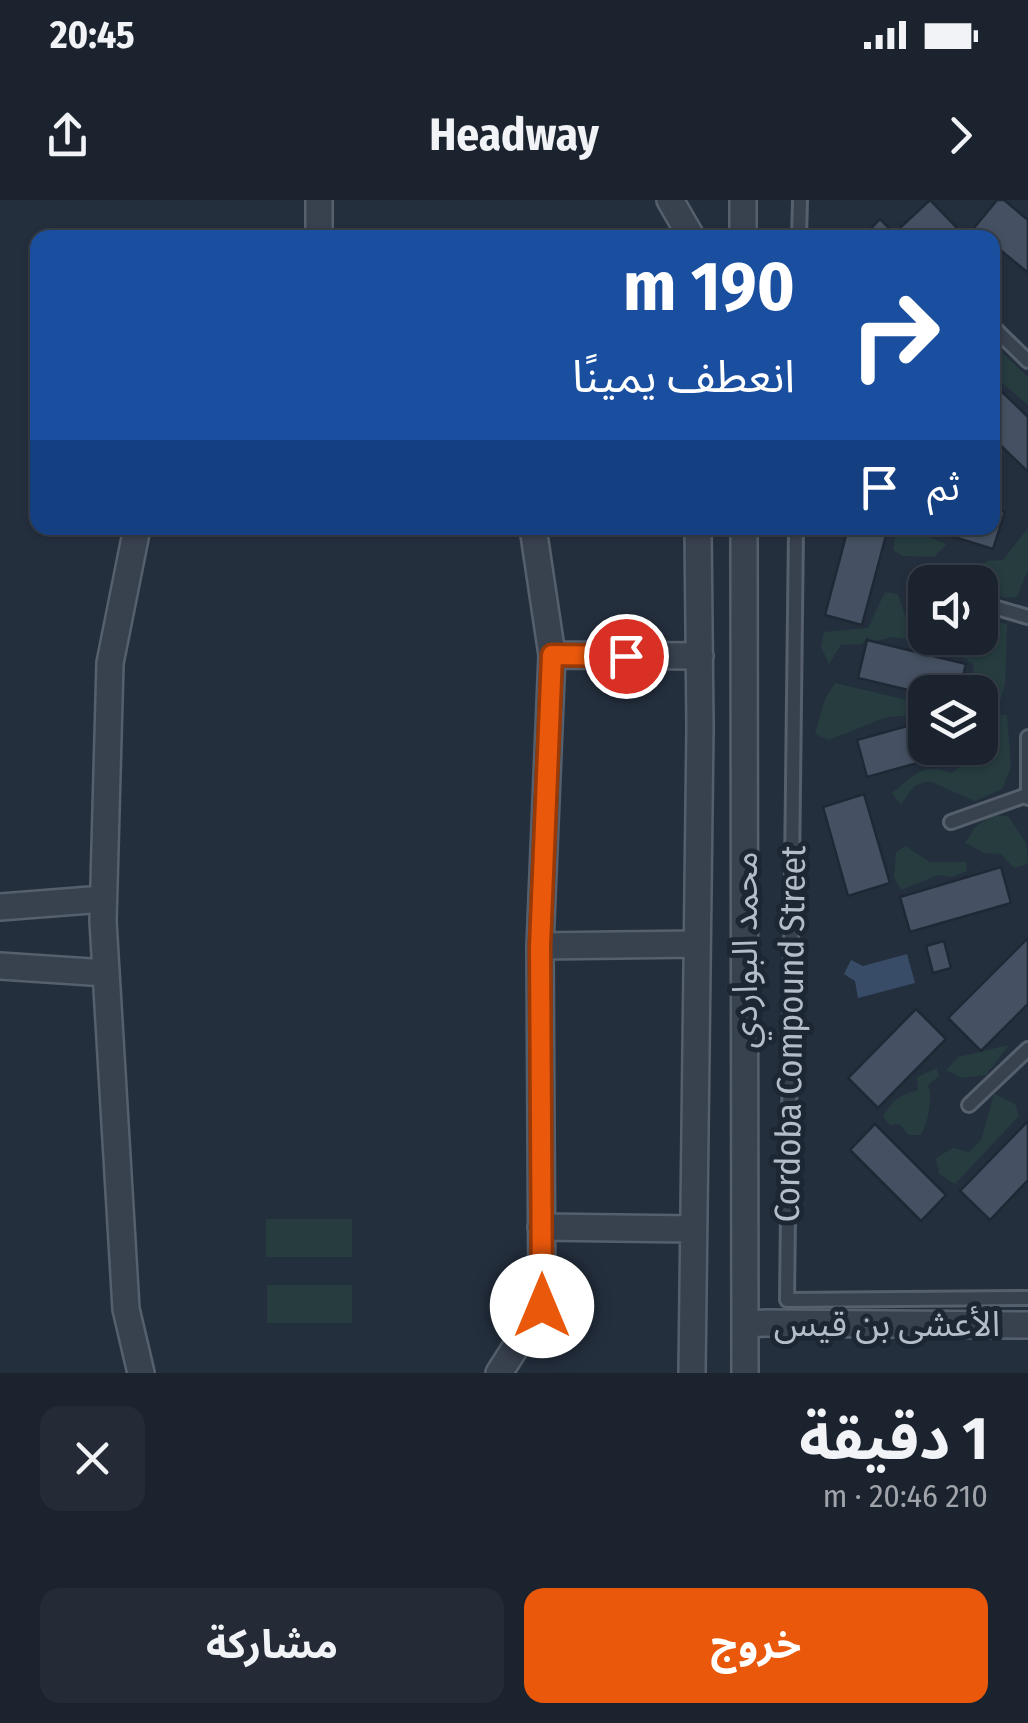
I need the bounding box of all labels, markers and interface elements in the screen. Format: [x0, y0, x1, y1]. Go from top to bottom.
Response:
text: 20:45 [50, 12, 135, 58]
icon: share [40, 108, 95, 163]
text: Headway [429, 108, 599, 162]
icon: forward [933, 108, 988, 163]
text: 190 m [623, 245, 795, 329]
icon: right [830, 270, 960, 400]
text: انعطف يمينًا [572, 350, 795, 404]
icon: arrive [852, 460, 907, 515]
text: ثم [927, 464, 960, 510]
map controls [908, 565, 998, 765]
button: sound [908, 565, 998, 655]
pin [584, 614, 669, 699]
icon: arrive [599, 629, 654, 684]
button: layers [908, 675, 998, 765]
street label: Cordoba Compound Street [766, 845, 814, 1223]
street label: محمد البواردي [724, 851, 772, 1049]
position arrow [490, 1254, 594, 1358]
street label: الأعشى بن قيس [774, 1303, 1000, 1345]
text: 1 دقيقة [799, 1403, 988, 1475]
button: close [40, 1406, 145, 1511]
text: 210 m · 20:46 [823, 1477, 988, 1515]
button: مشاركة [40, 1588, 504, 1703]
button: خروج [524, 1588, 988, 1703]

